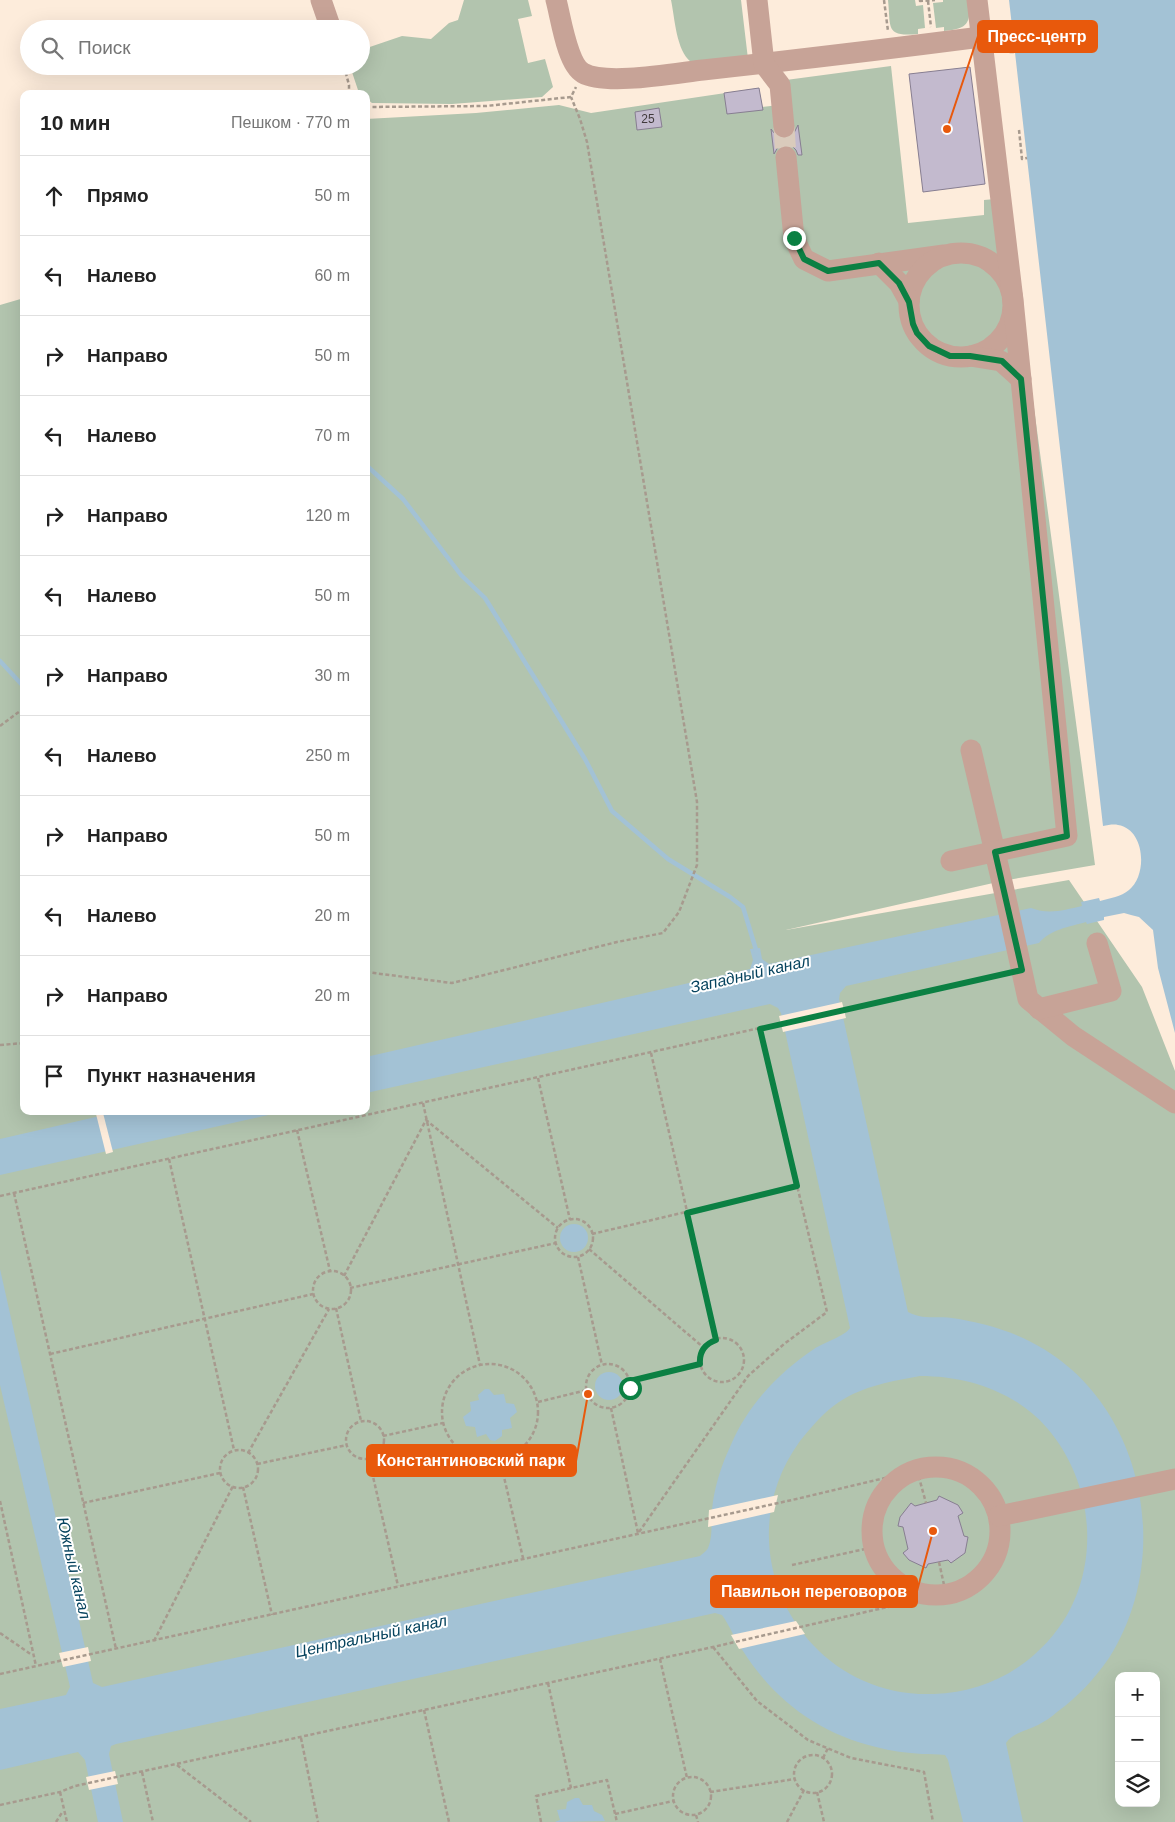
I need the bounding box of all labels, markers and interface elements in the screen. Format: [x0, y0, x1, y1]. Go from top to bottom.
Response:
search box [20, 20, 370, 75]
callout: Пресс-центр [978, 21, 1097, 52]
text: Пресс-центр [987, 28, 1087, 45]
icon: search [38, 34, 66, 62]
text: Поиск [78, 37, 131, 58]
text: 10 мин [40, 111, 110, 134]
house number: 25 [641, 112, 655, 126]
text: Пешком · 770 m [231, 114, 350, 131]
icon: ahead [40, 182, 68, 210]
text: Прямо [87, 185, 149, 206]
text: 50 m [314, 187, 350, 204]
route end [783, 227, 806, 250]
icon: left [40, 262, 68, 290]
text: Налево [87, 265, 157, 286]
text: 60 m [314, 267, 350, 284]
icon: right [40, 342, 68, 370]
text: Направо [87, 345, 168, 366]
text: 50 m [314, 347, 350, 364]
icon: left [40, 422, 68, 450]
text: Налево [87, 425, 157, 446]
text: 70 m [314, 427, 350, 444]
icon: right [40, 502, 68, 530]
text: Направо [87, 505, 168, 526]
text: 120 m [306, 507, 350, 524]
icon: left [40, 582, 68, 610]
text: Налево [87, 585, 157, 606]
text: 50 m [314, 587, 350, 604]
icon: right [40, 662, 68, 690]
text: Направо [87, 665, 168, 686]
text: 30 m [314, 667, 350, 684]
icon: left [40, 742, 68, 770]
text: Налево [87, 745, 157, 766]
text: 250 m [306, 747, 350, 764]
icon: right [40, 822, 68, 850]
text: Направо [87, 825, 168, 846]
text: 50 m [314, 827, 350, 844]
icon: left [40, 902, 68, 930]
text: Налево [87, 905, 157, 926]
text: 20 m [314, 907, 350, 924]
water label: Западный канал [689, 952, 811, 996]
icon: right [40, 982, 68, 1010]
text: Направо [87, 985, 168, 1006]
text: 20 m [314, 987, 350, 1004]
icon: arrive [40, 1062, 68, 1090]
text: Пункт назначения [87, 1065, 256, 1086]
route start [619, 1377, 642, 1400]
callout: Константиновский парк [367, 1445, 576, 1476]
text: Константиновский парк [377, 1452, 566, 1469]
water label: Южный канал [54, 1515, 94, 1621]
callout: Павильон переговоров [711, 1576, 917, 1607]
text: Павильон переговоров [721, 1583, 907, 1600]
water label: Центральный канал [294, 1612, 448, 1660]
map controls [1115, 1672, 1160, 1807]
button: + [1115, 1672, 1160, 1717]
button: − [1115, 1717, 1160, 1762]
button: layers [1115, 1762, 1160, 1807]

